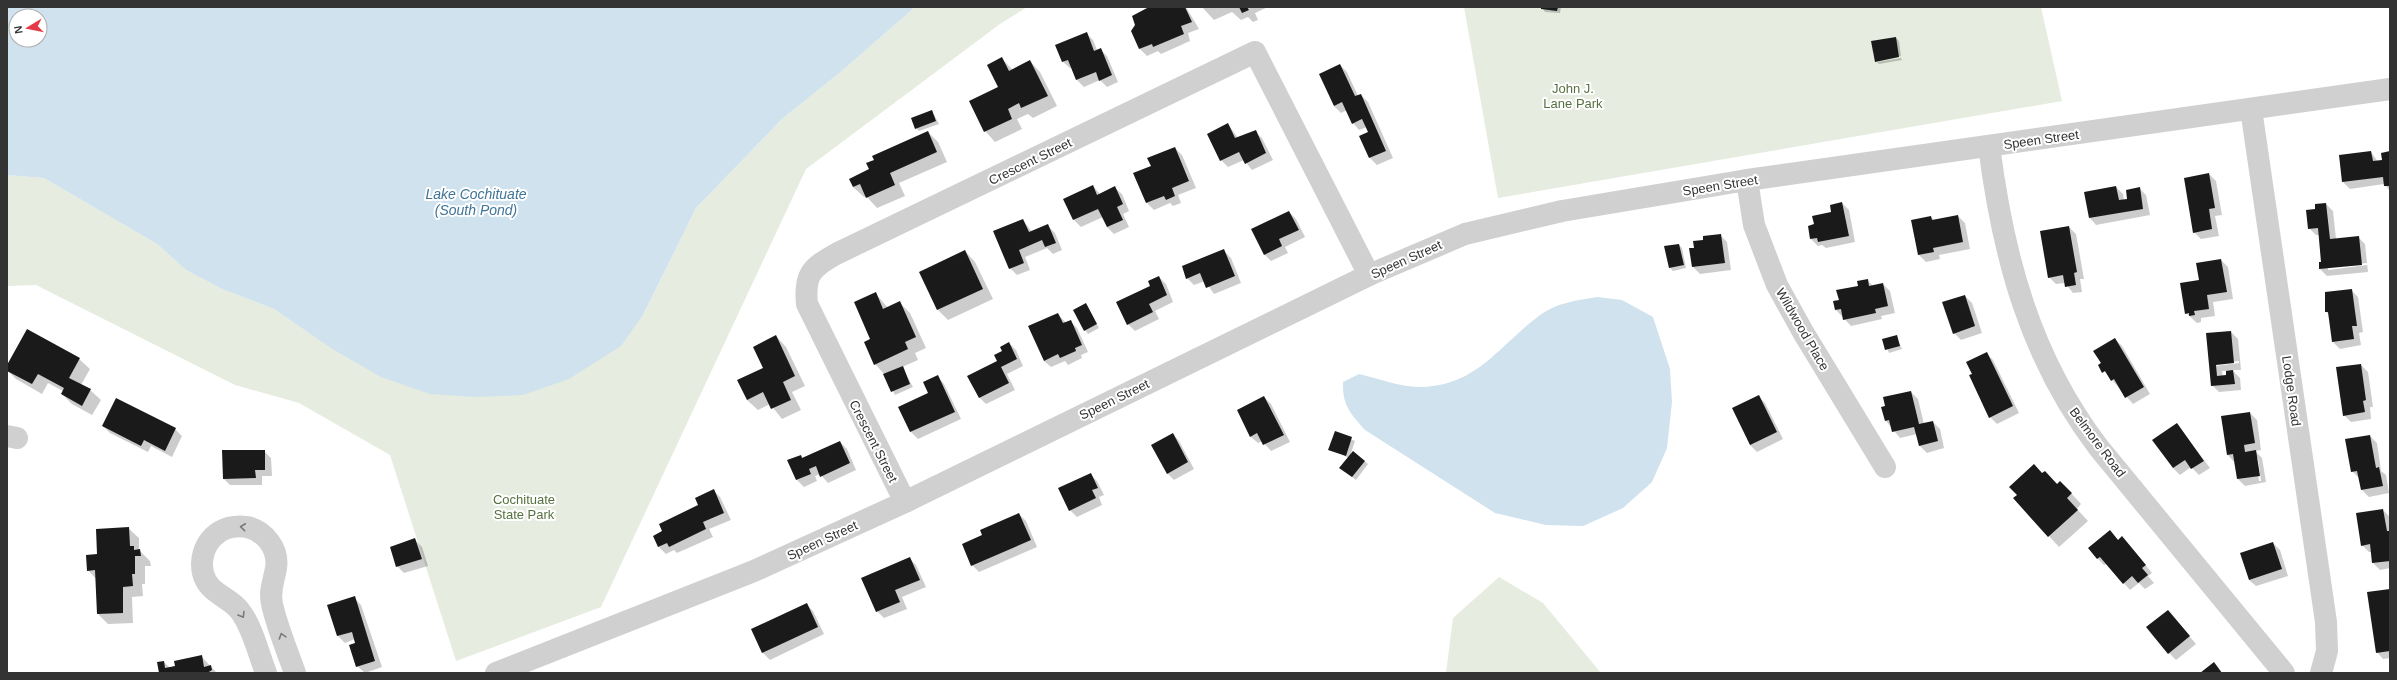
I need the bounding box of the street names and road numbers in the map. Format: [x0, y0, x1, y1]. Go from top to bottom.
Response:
street label: Speen Street [2002, 127, 2080, 152]
street label: Crescent Street [986, 135, 1074, 188]
street label: Speen Street [1681, 172, 1759, 199]
street label: Speen Street [1368, 237, 1444, 282]
street label: Wildwood Place [1773, 285, 1832, 373]
street label: Lodge Road [2279, 355, 2304, 427]
street label: Speen Street [1077, 376, 1152, 423]
street label: Crescent Street [846, 398, 901, 485]
street label: Belmore Road [2067, 405, 2129, 480]
street label: Speen Street [785, 517, 860, 563]

